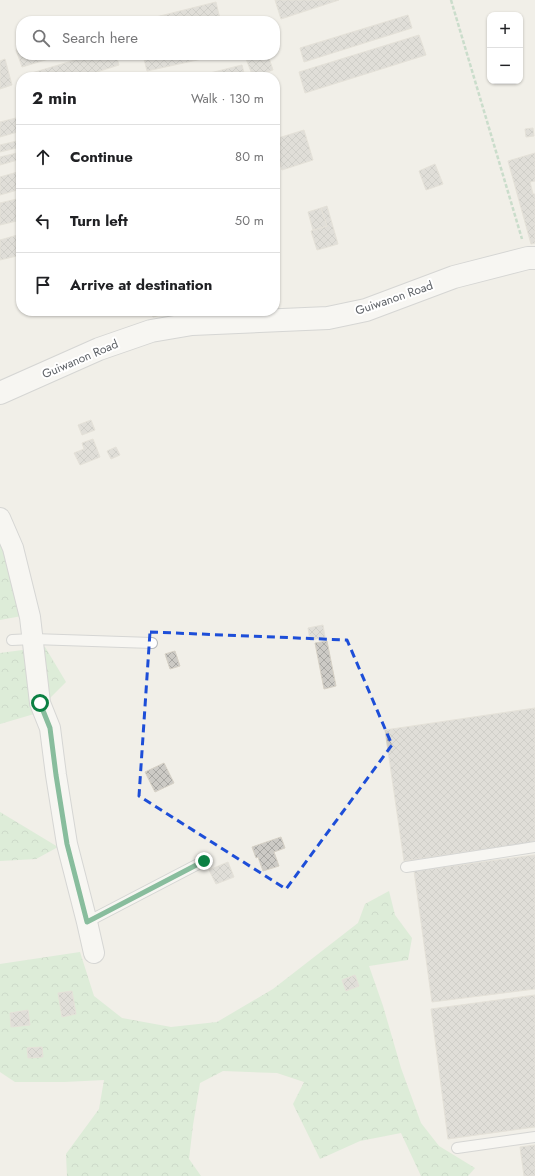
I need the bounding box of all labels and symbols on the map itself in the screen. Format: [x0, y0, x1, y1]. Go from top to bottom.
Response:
street label: Guiwanon Road [353, 276, 435, 320]
street label: Guiwanon Road [39, 335, 121, 383]
route start [31, 694, 49, 712]
route end [195, 852, 213, 870]

